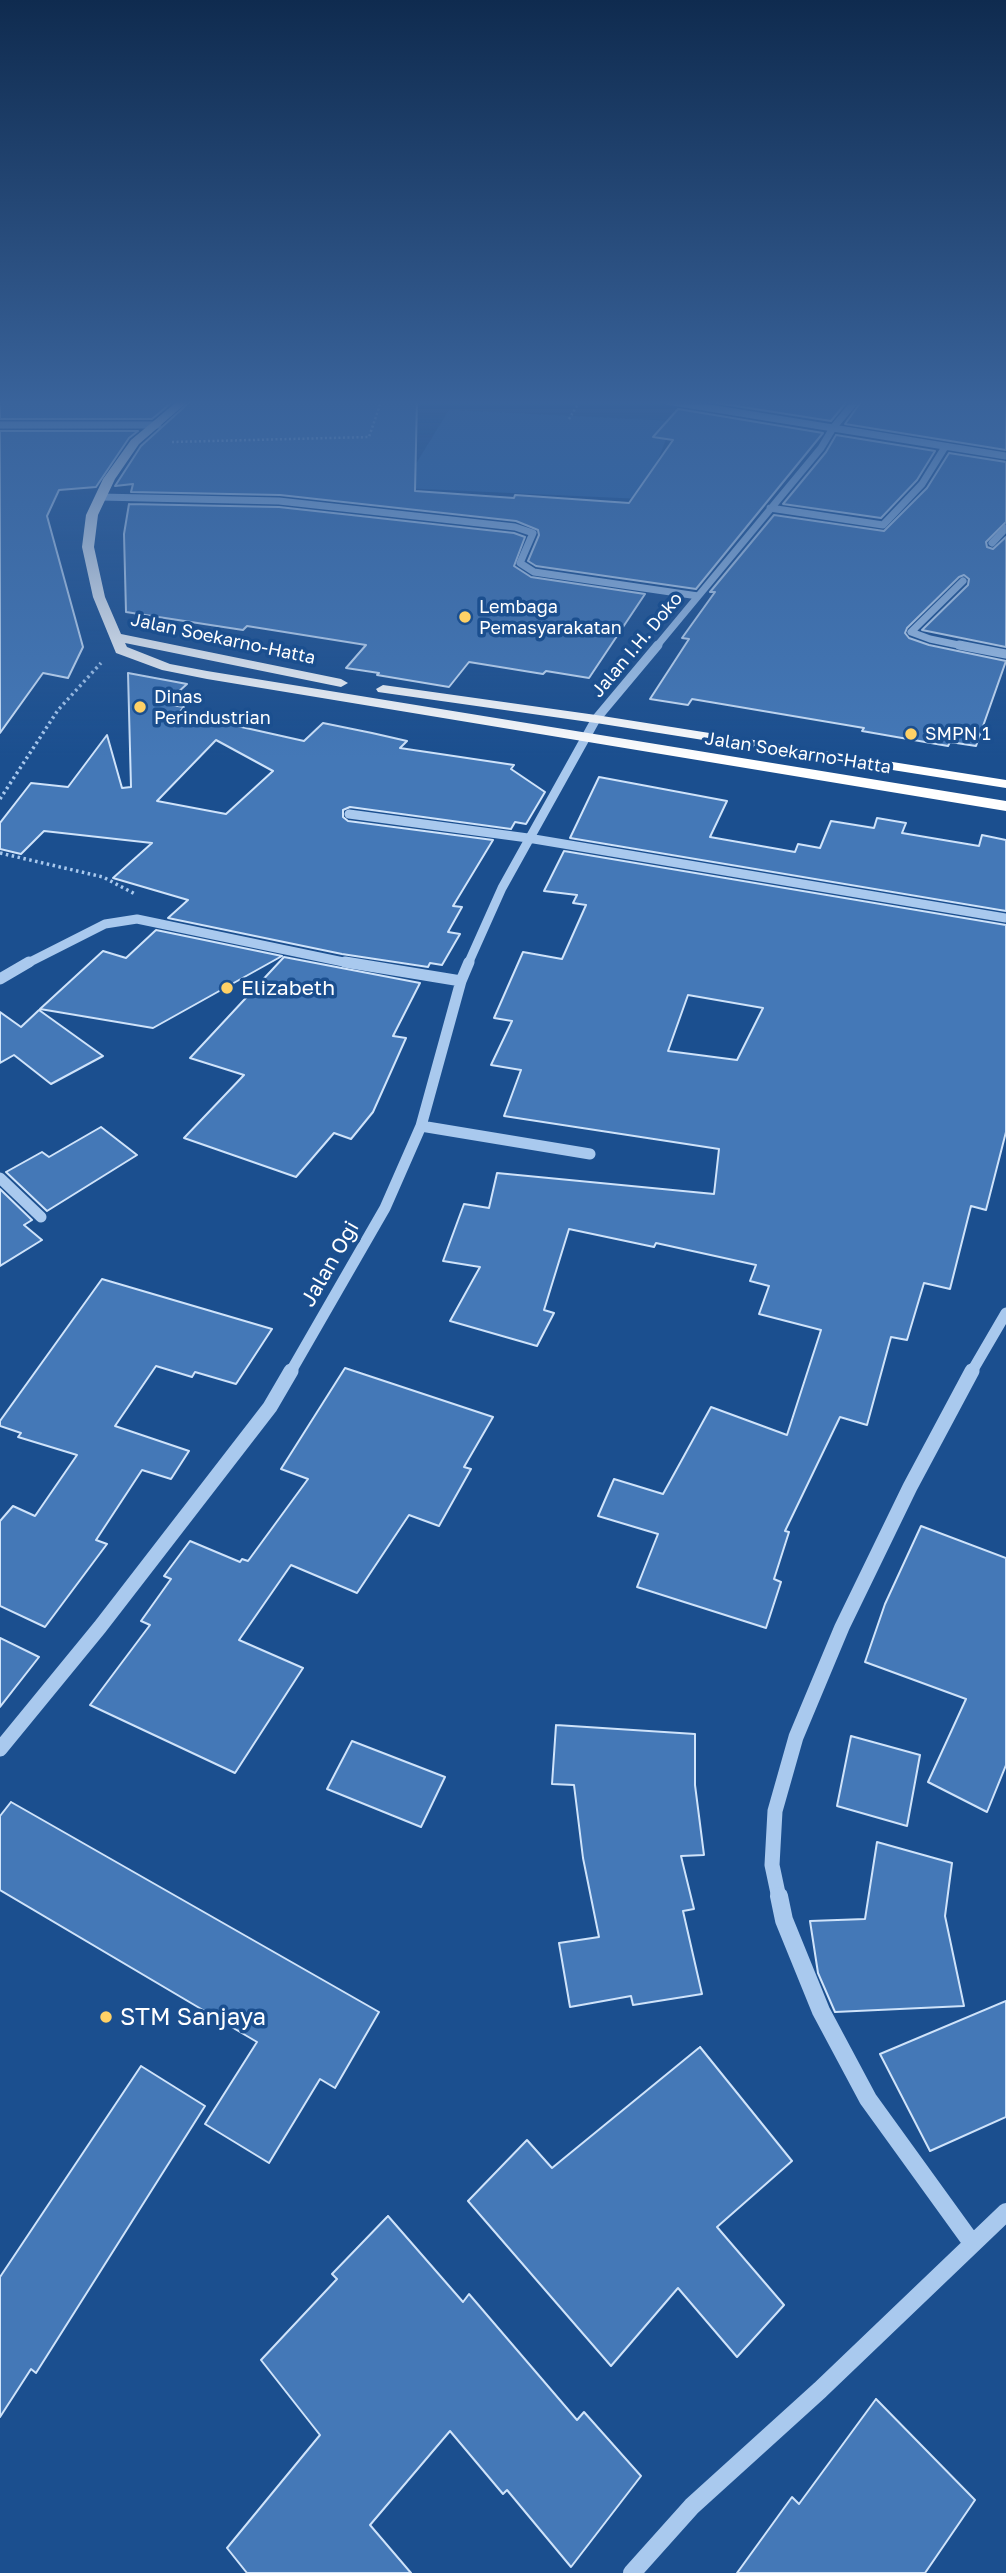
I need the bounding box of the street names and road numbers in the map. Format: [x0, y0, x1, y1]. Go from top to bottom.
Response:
street label: Jalan I.H. Doko [587, 588, 687, 702]
street label: Jalan Soekarno-Hatta [129, 609, 317, 669]
street label: Jalan Soekarno-Hatta [703, 728, 893, 778]
street label: Jalan Ogi [295, 1217, 365, 1311]

